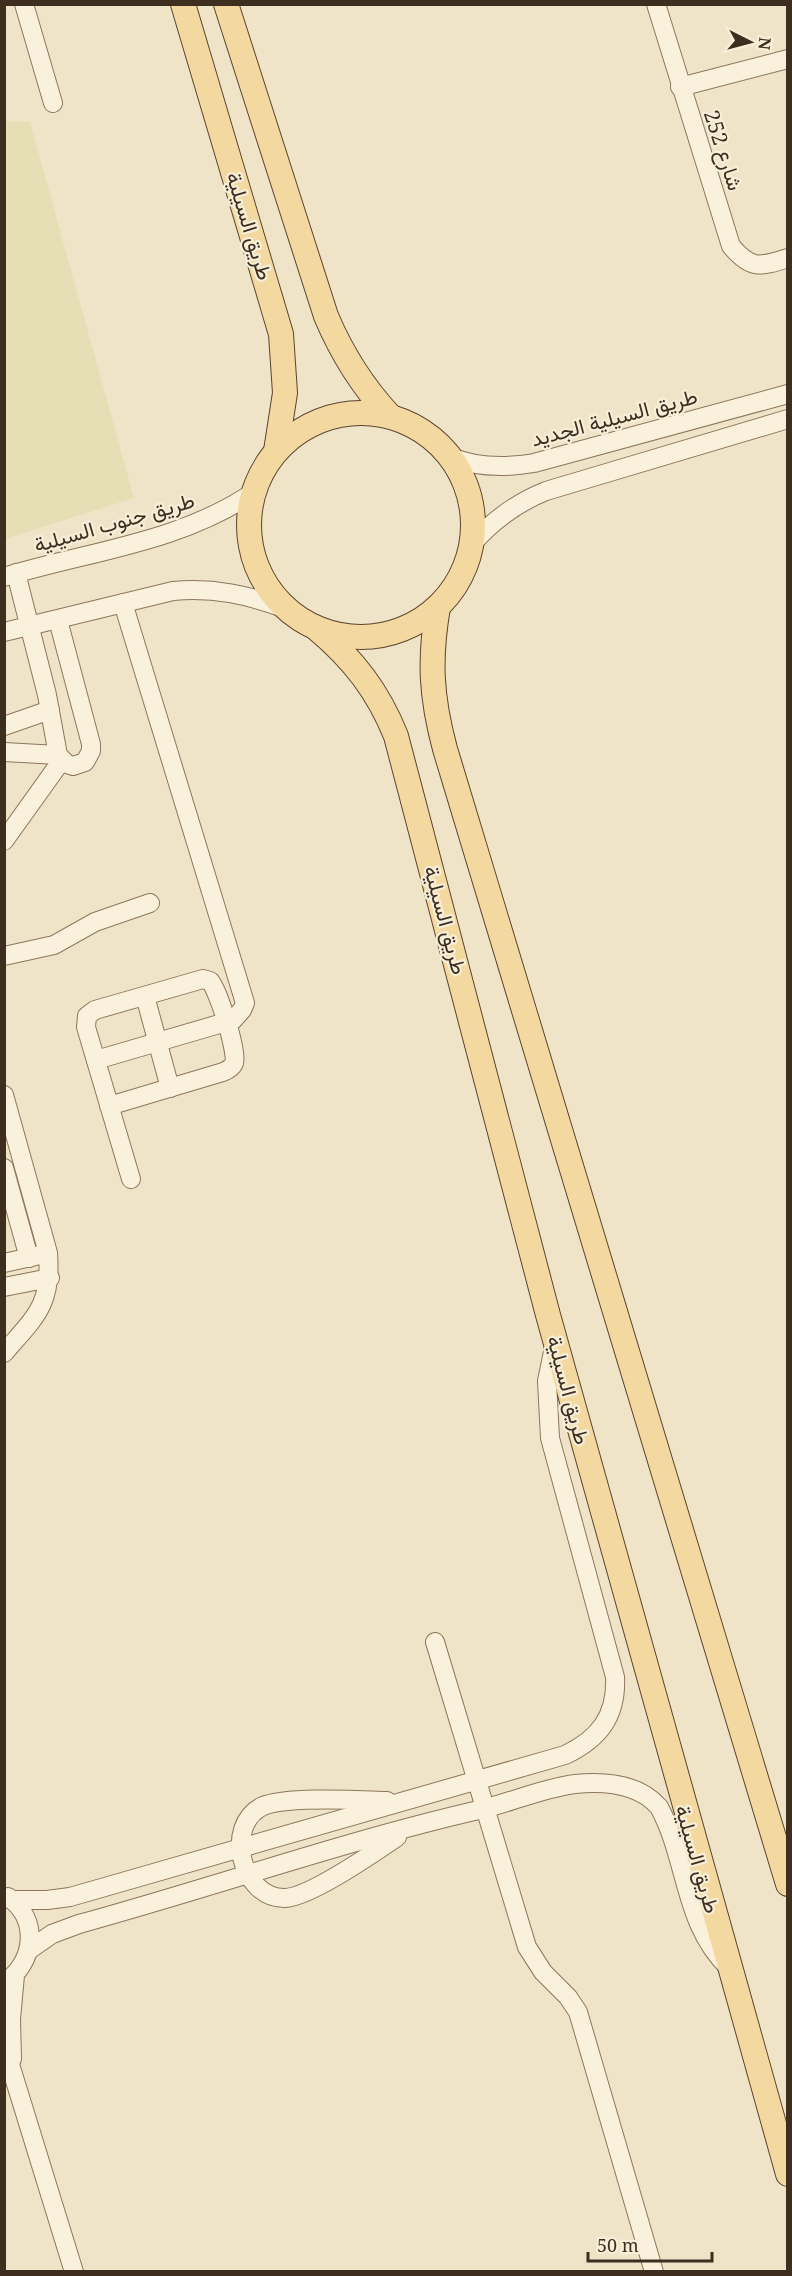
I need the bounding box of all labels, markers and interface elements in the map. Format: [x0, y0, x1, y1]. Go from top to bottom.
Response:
north arrow [720, 12, 780, 72]
text: N [753, 36, 777, 51]
street label: شارع 252 [697, 106, 750, 194]
street label: طريق السيلية [220, 169, 280, 283]
street label: طريق السيلية الجديد [528, 381, 700, 453]
street label: طريق جنوب السيلية [30, 486, 198, 558]
street label: طريق السيلية [418, 863, 474, 977]
street label: طريق السيلية [541, 1333, 597, 1447]
street label: طريق السيلية [669, 1802, 727, 1916]
scale bar [588, 2225, 712, 2263]
text: 50 m [597, 2233, 639, 2257]

